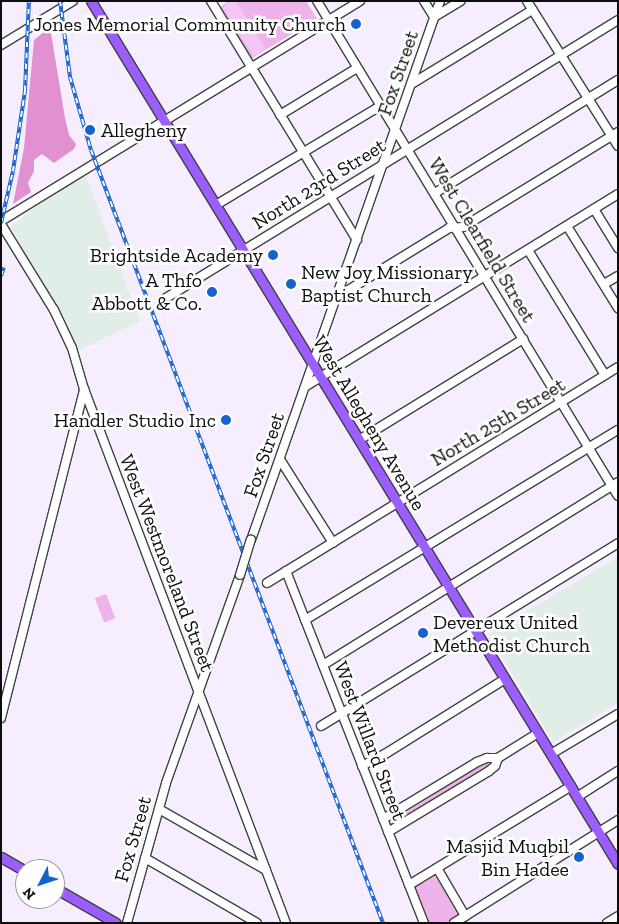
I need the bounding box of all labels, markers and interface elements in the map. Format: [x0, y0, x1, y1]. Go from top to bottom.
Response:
place label: Jones Memorial Community Church [33, 12, 346, 36]
marker: Jones Memorial Community Church [350, 18, 362, 30]
street label: Fox Street [372, 27, 424, 119]
place label: Allegheny [101, 118, 187, 142]
marker: Allegheny [83, 123, 97, 137]
street label: North 23rd Street [248, 133, 390, 235]
street label: West Clearfield Street [423, 153, 541, 327]
place label: Brightside Academy [89, 243, 263, 267]
marker: Brightside Academy [267, 249, 279, 261]
place label: New Joy Missionary Baptist Church [301, 260, 474, 307]
place label: A Thfo Abbott & Co. [92, 268, 202, 315]
marker: New Joy Missionary Baptist Church [285, 278, 297, 290]
marker: A Thfo Abbott & Co. [206, 286, 218, 298]
street label: West Allegheny Avenue [307, 330, 431, 516]
street label: North 25th Street [426, 372, 570, 472]
place label: Handler Studio Inc [54, 408, 216, 432]
street label: Fox Street [238, 409, 290, 501]
marker: Handler Studio Inc [220, 414, 232, 426]
street label: West Westmoreland Street [114, 451, 220, 675]
place label: Devereux United Methodist Church [433, 610, 590, 657]
marker: Devereux United Methodist Church [417, 627, 429, 639]
street label: West Willard Street [329, 658, 411, 824]
street label: Fox Street [109, 793, 157, 885]
place label: Masjid Muqbil Bin Hadee [446, 834, 569, 881]
marker: Masjid Muqbil Bin Hadee [573, 851, 585, 863]
north arrow [15, 859, 65, 909]
text: N [19, 884, 39, 903]

